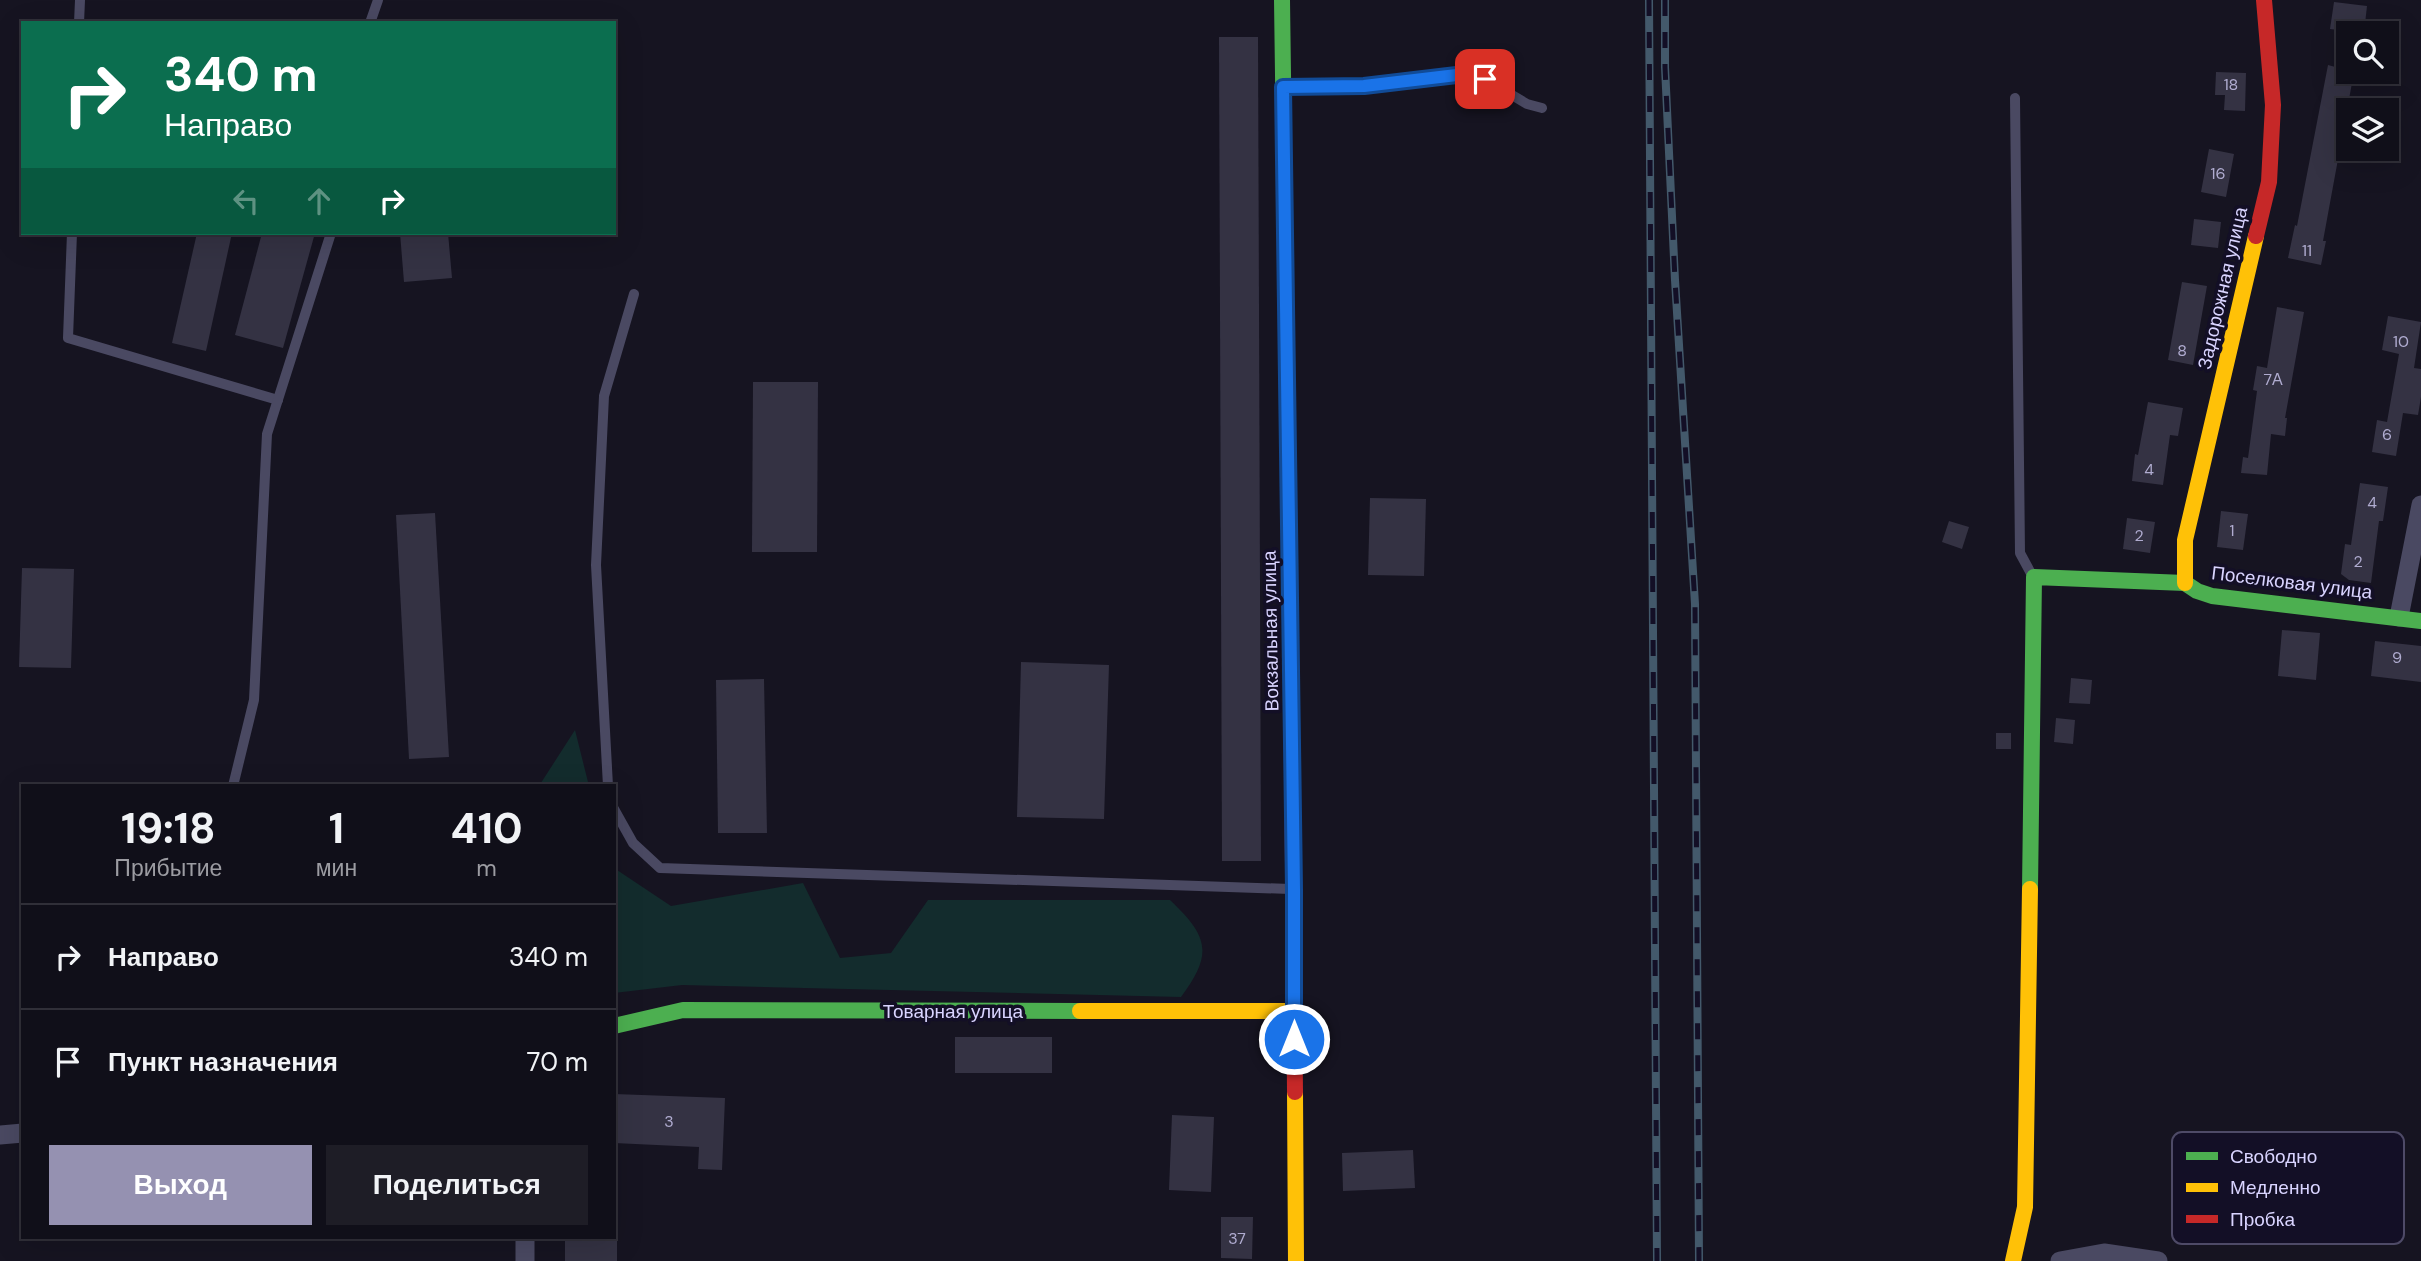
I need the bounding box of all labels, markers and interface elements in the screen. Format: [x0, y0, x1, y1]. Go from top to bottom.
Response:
map controls [2336, 21, 2399, 161]
button: search [2336, 21, 2399, 84]
text: 340 m [164, 42, 318, 106]
icon: right [49, 49, 140, 140]
pin [1455, 49, 1515, 109]
icon: arrive [1466, 60, 1504, 98]
house number: 18 [2224, 74, 2238, 95]
button: layers [2336, 98, 2399, 161]
text: Направо [164, 104, 292, 146]
house number: 16 [2210, 163, 2226, 184]
icon: left [227, 182, 265, 220]
icon: ahead [300, 182, 338, 220]
icon: right [373, 182, 411, 220]
street label: Задорожная улица [2192, 204, 2253, 372]
house number: 11 [2302, 240, 2312, 261]
house number: 10 [2393, 331, 2409, 352]
house number: 8 [2177, 340, 2187, 361]
house number: 7А [2263, 369, 2283, 390]
house number: 6 [2382, 424, 2392, 445]
house number: 4 [2144, 459, 2154, 480]
house number: 4 [2367, 492, 2377, 513]
house number: 1 [2230, 520, 2235, 541]
house number: 2 [2134, 525, 2144, 546]
street label: Вокзальная улица [1257, 550, 1284, 712]
house number: 2 [2353, 551, 2363, 572]
street label: Поселковая улица [2210, 560, 2374, 605]
house number: 9 [2392, 647, 2402, 668]
text: 19:18 [121, 801, 216, 856]
text: 1 [329, 801, 344, 856]
text: 410 [450, 801, 523, 856]
text: Прибытие [114, 853, 222, 883]
text: мин [316, 853, 357, 883]
text: m [476, 853, 497, 883]
icon: right [49, 938, 87, 976]
text: Направо [108, 940, 219, 974]
text: 340 m [509, 940, 588, 974]
street label: Товарная улица [883, 999, 1024, 1024]
position arrow [1257, 1002, 1331, 1076]
icon: arrive [49, 1043, 87, 1081]
text: Пункт назначения [108, 1045, 338, 1079]
text: 70 m [527, 1045, 588, 1079]
house number: 3 [664, 1111, 674, 1132]
legend [2172, 1132, 2404, 1244]
text: Свободно [2230, 1144, 2317, 1169]
button: Выход [49, 1145, 312, 1225]
button: Поделиться [326, 1145, 588, 1225]
text: Медленно [2230, 1175, 2320, 1200]
text: Пробка [2230, 1207, 2295, 1232]
house number: 37 [1228, 1228, 1246, 1249]

